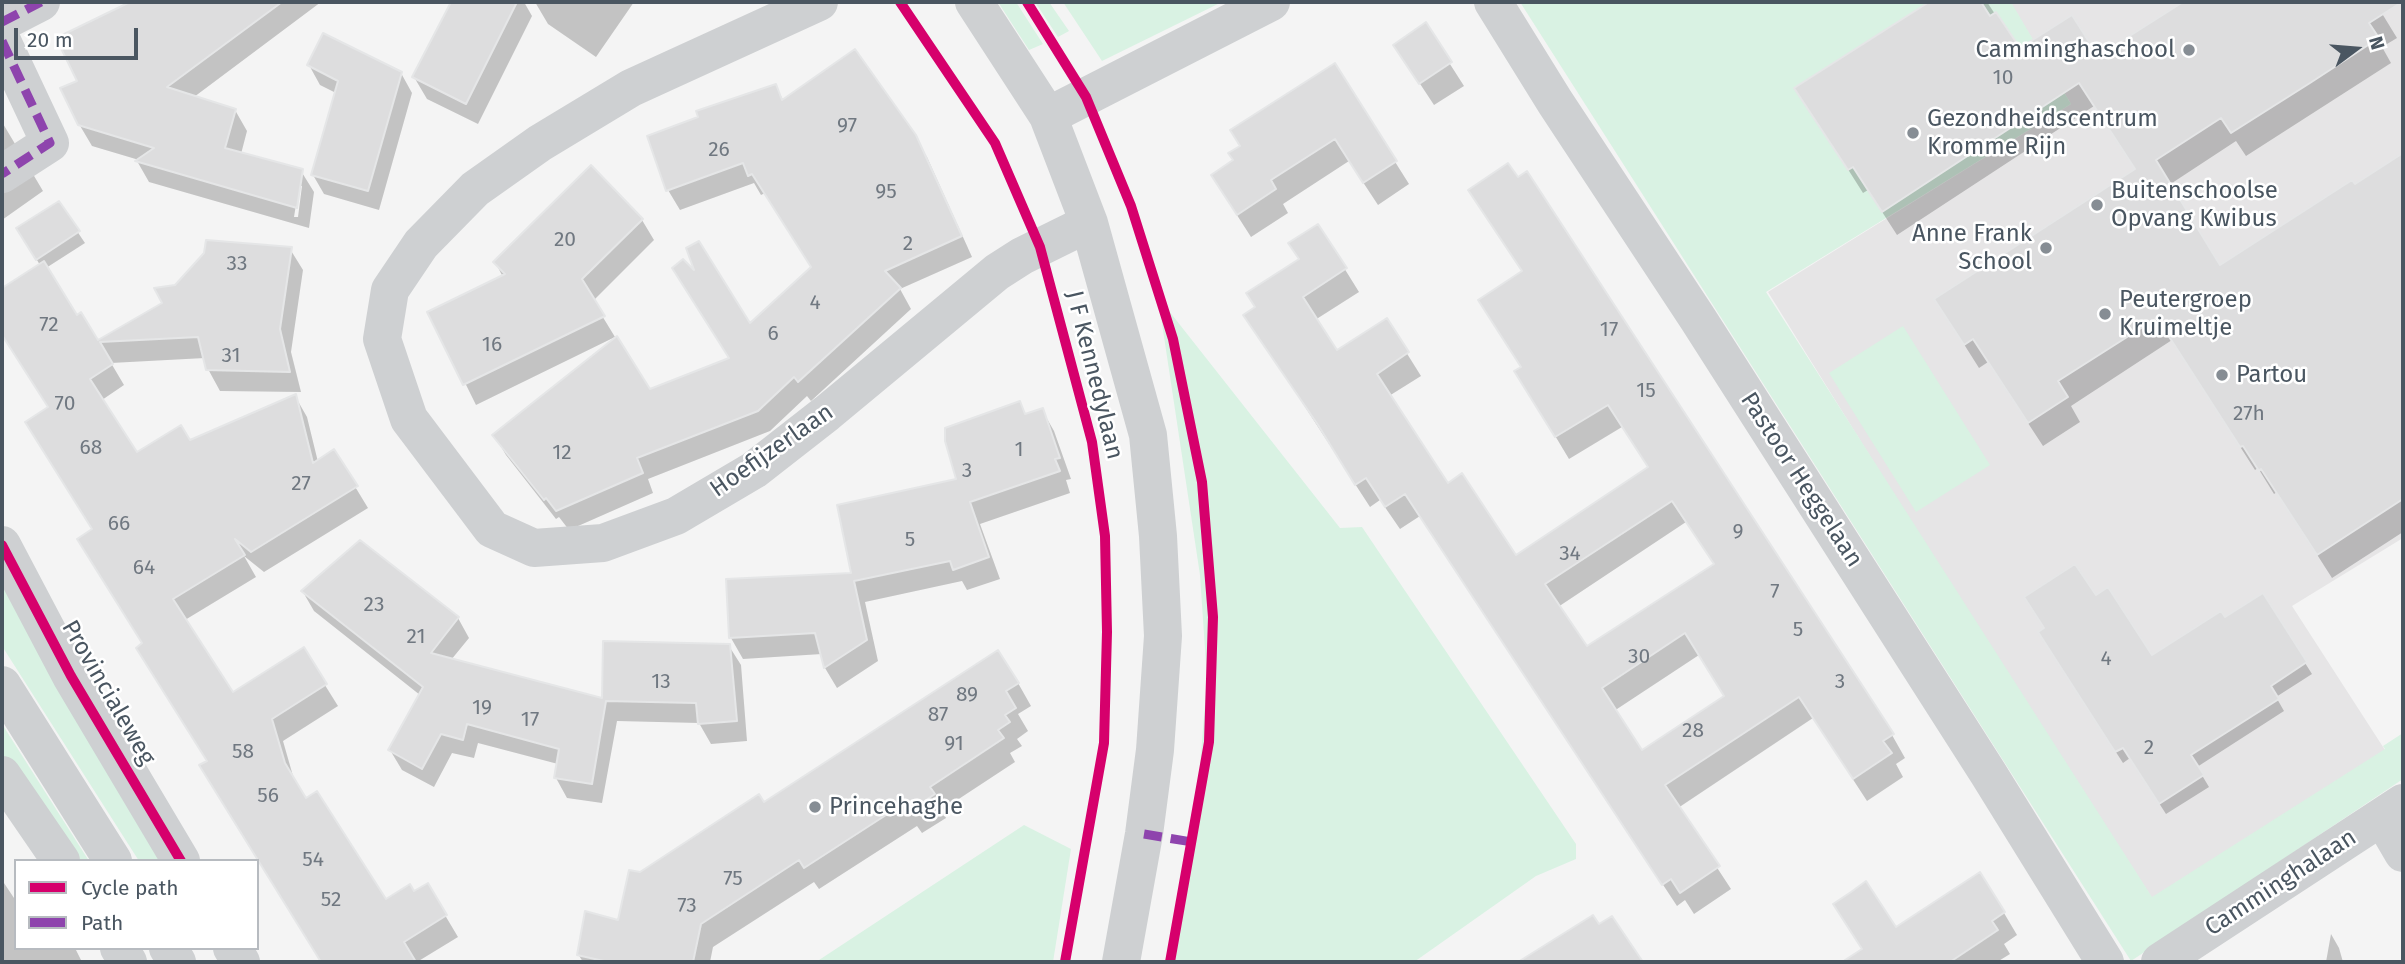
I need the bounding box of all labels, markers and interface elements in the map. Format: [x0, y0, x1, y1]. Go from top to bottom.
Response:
scale bar [18, 14, 142, 58]
north arrow [2321, 14, 2391, 84]
text: 20 m [27, 27, 73, 53]
text: N [2364, 34, 2389, 52]
place label: Camminghaschool [1976, 36, 2175, 64]
marker: Camminghaschool [2181, 42, 2197, 58]
house number: 10 [1993, 65, 2013, 91]
place label: Gezondheidscentrum Kromme Rijn [1927, 105, 2158, 161]
house number: 97 [837, 113, 857, 139]
marker: Gezondheidscentrum Kromme Rijn [1905, 125, 1921, 141]
house number: 26 [708, 137, 730, 163]
place label: Buitenschoolse Opvang Kwibus [2111, 177, 2278, 233]
house number: 95 [875, 179, 897, 205]
marker: Buitenschoolse Opvang Kwibus [2089, 197, 2105, 213]
place label: Anne Frank School [1912, 220, 2032, 276]
house number: 20 [554, 227, 576, 253]
house number: 2 [903, 231, 913, 257]
marker: Anne Frank School [2038, 240, 2054, 256]
house number: 33 [227, 251, 247, 277]
place label: Peutergroep Kruimeltje [2119, 286, 2252, 342]
street label: J F Kennedylaan [1059, 288, 1129, 462]
house number: 4 [809, 290, 821, 316]
marker: Peutergroep Kruimeltje [2097, 306, 2113, 322]
house number: 72 [39, 312, 59, 338]
house number: 17 [1600, 317, 1618, 343]
house number: 6 [767, 321, 779, 347]
house number: 16 [482, 332, 502, 358]
house number: 31 [221, 343, 241, 369]
place label: Partou [2236, 361, 2307, 389]
marker: Partou [2214, 367, 2230, 383]
house number: 15 [1636, 378, 1656, 404]
street label: Pastoor Heggelaan [1734, 387, 1868, 573]
house number: 70 [55, 391, 75, 417]
street label: Hoefijzerlaan [705, 398, 839, 504]
house number: 27h [2233, 401, 2265, 427]
house number: 68 [80, 435, 102, 461]
house number: 1 [1014, 437, 1024, 463]
house number: 12 [552, 440, 572, 466]
house number: 3 [962, 458, 972, 484]
house number: 27 [291, 471, 311, 497]
house number: 66 [108, 511, 130, 537]
house number: 9 [1732, 519, 1744, 545]
house number: 5 [905, 527, 915, 553]
house number: 34 [1559, 541, 1581, 567]
house number: 64 [133, 555, 155, 581]
house number: 7 [1770, 579, 1780, 605]
house number: 23 [364, 592, 384, 618]
street label: Provincialeweg [55, 615, 161, 771]
house number: 5 [1793, 617, 1803, 643]
house number: 21 [407, 624, 425, 650]
house number: 30 [1628, 644, 1650, 670]
house number: 4 [2100, 646, 2112, 672]
house number: 13 [651, 669, 671, 695]
house number: 3 [1835, 669, 1845, 695]
house number: 89 [956, 682, 978, 708]
house number: 19 [472, 695, 492, 721]
house number: 87 [928, 702, 948, 728]
house number: 17 [521, 707, 539, 733]
house number: 28 [1682, 718, 1704, 744]
house number: 91 [944, 731, 964, 757]
house number: 2 [2144, 735, 2154, 761]
house number: 58 [232, 739, 254, 765]
house number: 56 [257, 783, 279, 809]
place label: Princehaghe [829, 793, 963, 821]
marker: Princehaghe [807, 799, 823, 815]
street label: Camminghalaan [2200, 823, 2362, 943]
house number: 54 [302, 847, 324, 873]
legend [14, 859, 259, 950]
house number: 75 [723, 866, 743, 892]
text: Cycle path [81, 875, 179, 901]
house number: 52 [321, 887, 341, 913]
house number: 73 [677, 893, 697, 919]
text: Path [81, 910, 123, 936]

